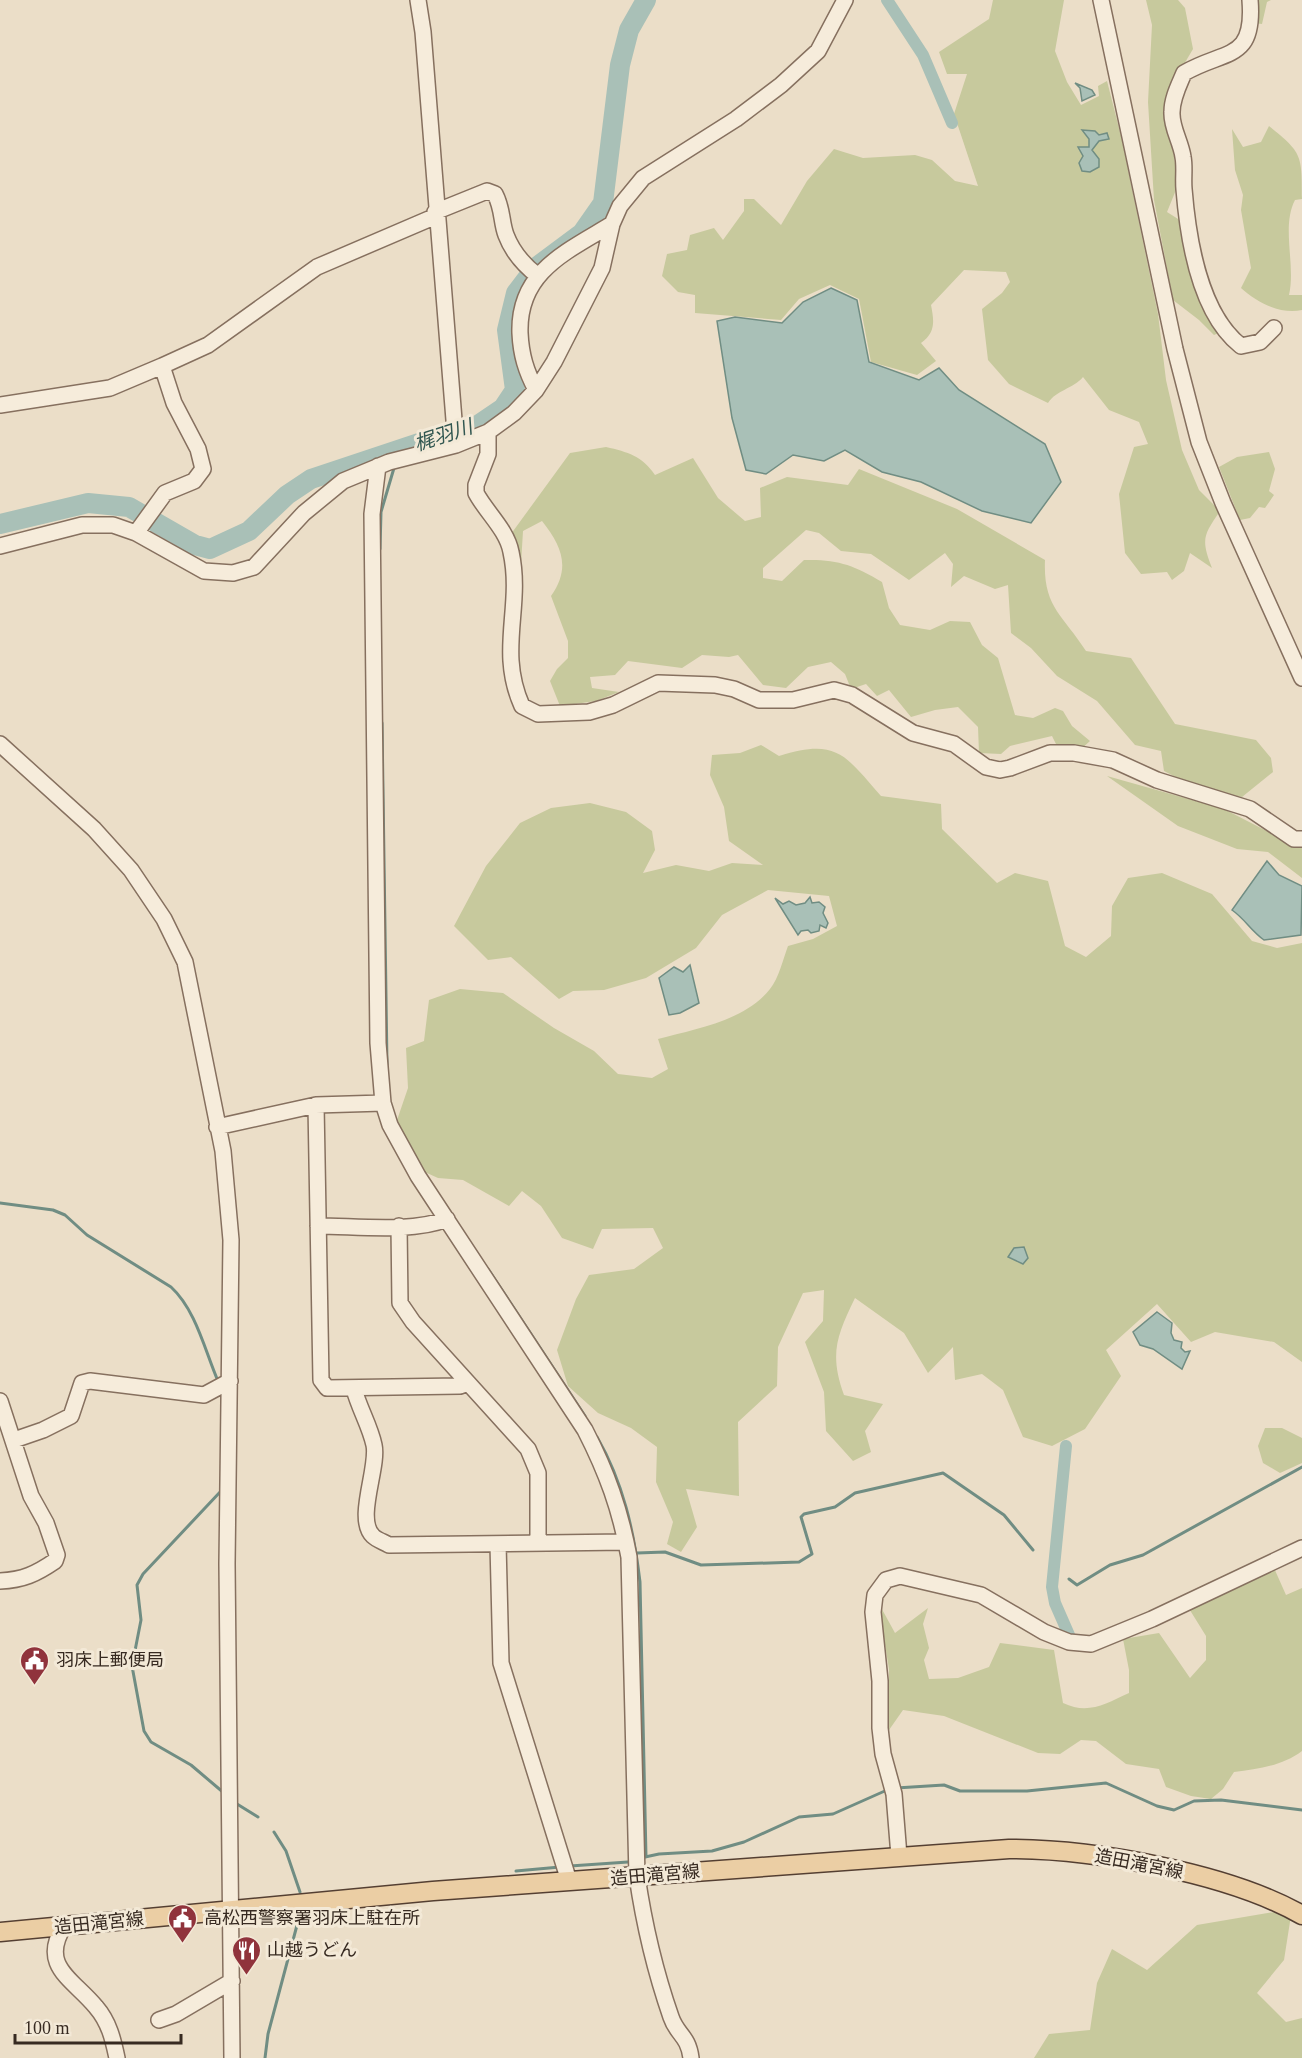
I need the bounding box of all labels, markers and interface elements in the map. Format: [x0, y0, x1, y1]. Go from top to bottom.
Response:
water label: 梶羽川 [411, 415, 477, 455]
public building icon: 羽床上郵便局 [19, 1644, 51, 1686]
place label: 羽床上郵便局 [56, 1650, 164, 1670]
street label: 造田滝宮線 [1093, 1846, 1185, 1882]
street label: 造田滝宮線 [609, 1861, 701, 1889]
public building icon: 高松西警察署羽床上駐在所 [167, 1902, 199, 1944]
street label: 造田滝宮線 [53, 1908, 145, 1938]
place label: 高松西警察署羽床上駐在所 [204, 1908, 420, 1928]
restaurant icon: 山越うどん [230, 1934, 262, 1976]
place label: 山越うどん [267, 1940, 357, 1960]
scale bar [15, 2007, 182, 2045]
text: 100 m [24, 2018, 70, 2038]

